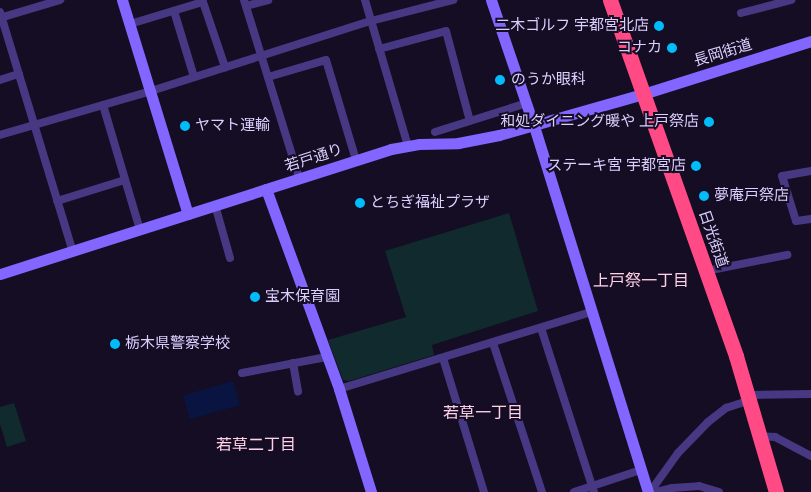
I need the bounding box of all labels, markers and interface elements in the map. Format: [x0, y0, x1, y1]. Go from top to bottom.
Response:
place label: 二木ゴルフ 宇都宮北店 [495, 17, 649, 35]
marker: 二木ゴルフ 宇都宮北店 [653, 20, 665, 32]
street label: 長岡街道 [692, 36, 754, 70]
place label: コナカ [617, 39, 662, 57]
marker: コナカ [666, 42, 678, 54]
place label: のうか眼科 [511, 71, 586, 89]
marker: のうか眼科 [493, 73, 507, 87]
place label: 和処ダイニング暖や 上戸祭店 [500, 113, 699, 131]
marker: 和処ダイニング暖や 上戸祭店 [703, 116, 715, 128]
place label: ヤマト運輸 [195, 117, 270, 135]
marker: ヤマト運輸 [179, 120, 191, 132]
street label: 若戸通り [283, 140, 345, 176]
place label: ステーキ宮 宇都宮店 [547, 157, 686, 175]
marker: ステーキ宮 宇都宮店 [690, 160, 702, 172]
place label: 夢庵戸祭店 [714, 187, 789, 205]
marker: 夢庵戸祭店 [698, 190, 710, 202]
place label: とちぎ福祉プラザ [370, 194, 490, 212]
marker: とちぎ福祉プラザ [354, 197, 366, 209]
street label: 日光街道 [695, 208, 731, 270]
district label: 上戸祭一丁目 [593, 271, 689, 291]
place label: 宝木保育園 [265, 288, 340, 306]
marker: 宝木保育園 [249, 291, 261, 303]
place label: 栃木県警察学校 [125, 335, 230, 353]
marker: 栃木県警察学校 [109, 338, 121, 350]
district label: 若草一丁目 [443, 403, 523, 423]
district label: 若草二丁目 [216, 435, 296, 455]

